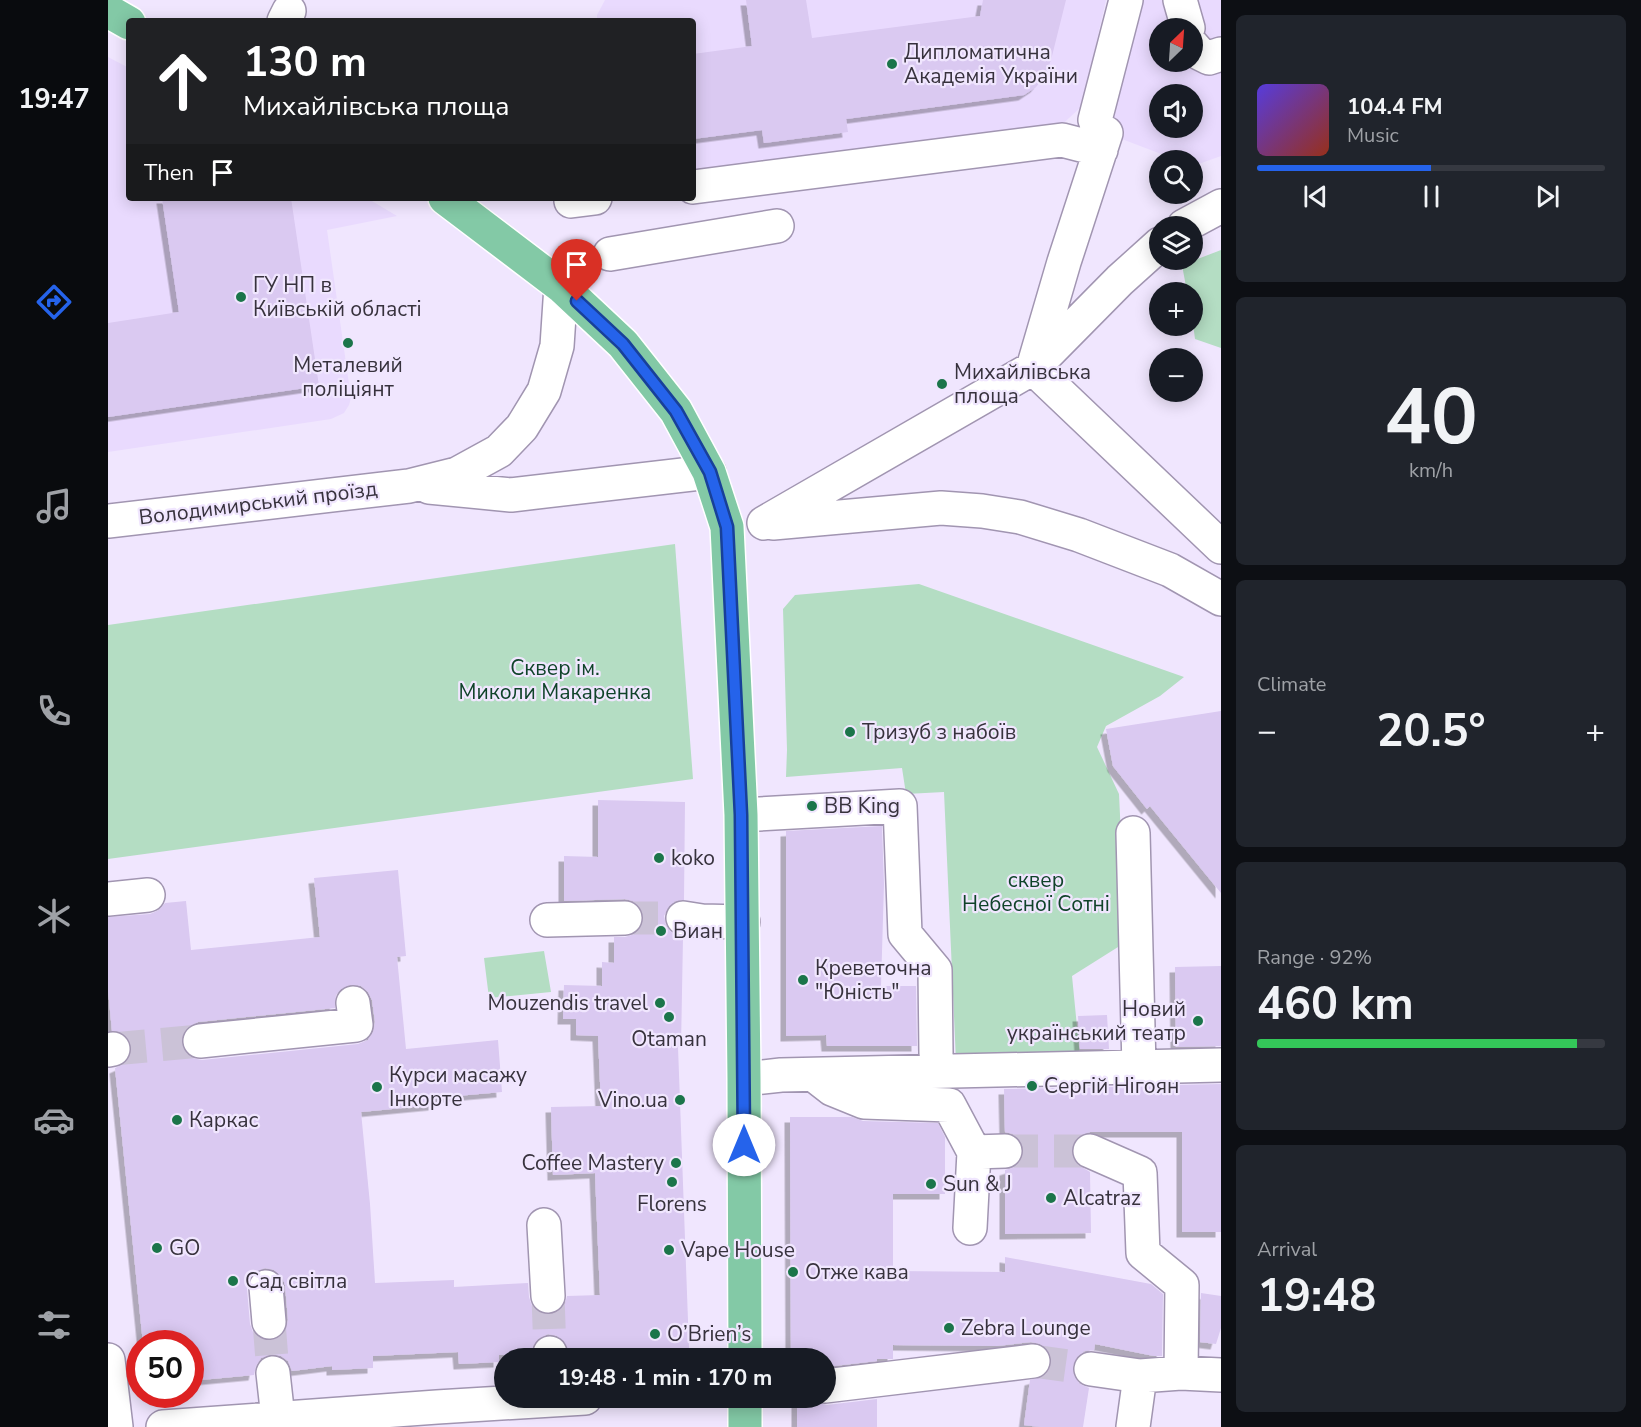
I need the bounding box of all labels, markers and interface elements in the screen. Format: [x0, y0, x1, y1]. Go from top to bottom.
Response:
north arrow [1149, 18, 1203, 72]
map controls [1149, 18, 1203, 402]
text: 130 m [243, 34, 367, 91]
place label: Дипломатична Академія України [904, 38, 1078, 90]
icon: ahead [144, 42, 222, 120]
marker: Дипломатична Академія України [885, 57, 899, 71]
text: 19:47 [18, 81, 90, 118]
button: sound [1149, 84, 1203, 138]
text: Михайлівська площа [243, 88, 510, 125]
text: 104.4 FM [1347, 92, 1443, 122]
text: Music [1347, 122, 1399, 149]
button: search [1149, 150, 1203, 204]
icon: arrive [206, 156, 239, 189]
text: Then [144, 158, 194, 188]
icon: previous [1299, 180, 1332, 213]
icon: pause [1415, 180, 1448, 213]
icon: next [1531, 180, 1564, 213]
button: layers [1149, 216, 1203, 270]
pin [551, 239, 602, 301]
icon: arrive [560, 248, 593, 281]
place label: ГУ НП в Київській області [253, 271, 422, 323]
icon: directions [33, 281, 75, 323]
button: + [1149, 282, 1203, 336]
marker: ГУ НП в Київській області [234, 290, 248, 304]
marker: Металевий поліціянт [341, 336, 355, 350]
button: − [1149, 348, 1203, 402]
place label: Металевий поліціянт [293, 351, 403, 403]
place label: Михайлівська площа [954, 358, 1091, 410]
text: 40 [1384, 364, 1478, 471]
marker: Михайлівська площа [935, 377, 949, 391]
text: km/h [1409, 457, 1453, 484]
street label: Володимирський проїзд [137, 474, 379, 532]
icon: music [33, 485, 75, 527]
park label: Сквер ім. Миколи Макаренка [459, 654, 651, 706]
text: Climate [1257, 671, 1326, 698]
icon: phone [33, 690, 75, 732]
text: 20.5° [1376, 701, 1486, 762]
text: − [1257, 709, 1277, 754]
text: + [1585, 709, 1605, 754]
place label: Тризуб з набоїв [862, 718, 1016, 746]
marker: Тризуб з набоїв [843, 725, 857, 739]
place label: BB King [824, 792, 900, 820]
marker: BB King [805, 799, 819, 813]
place label: koko [671, 844, 715, 872]
marker: koko [652, 851, 666, 865]
park label: сквер Небесної Сотні [962, 866, 1110, 918]
icon: climate [33, 895, 75, 937]
place label: Виан [673, 917, 723, 945]
marker: Виан [654, 924, 668, 938]
text: Range · 92% [1257, 944, 1372, 971]
place label: Креветочна "Юність" [815, 954, 932, 1006]
marker: Креветочна "Юність" [796, 973, 810, 987]
text: 460 km [1257, 974, 1414, 1035]
place label: Mouzendis travel [488, 989, 649, 1017]
place label: Новий український театр [1007, 995, 1186, 1047]
marker: Mouzendis travel [653, 996, 667, 1010]
marker: Otaman [662, 1010, 676, 1024]
marker: Новий український театр [1191, 1014, 1205, 1028]
place label: Otaman [631, 1025, 707, 1053]
place label: Курси масажу Інкорте [389, 1061, 527, 1113]
place label: Сергій Нігоян [1044, 1072, 1179, 1100]
marker: Сергій Нігоян [1025, 1079, 1039, 1093]
marker: Курси масажу Інкорте [370, 1080, 384, 1094]
place label: Vino.ua [597, 1086, 668, 1114]
marker: Vino.ua [673, 1093, 687, 1107]
icon: car [33, 1099, 75, 1141]
place label: Каркас [189, 1106, 259, 1134]
marker: Каркас [170, 1113, 184, 1127]
position arrow [712, 1113, 776, 1177]
place label: Coffee Mastery [521, 1149, 664, 1177]
marker: Coffee Mastery [669, 1156, 683, 1170]
place label: Sun & J [943, 1170, 1012, 1198]
marker: Florens [665, 1175, 679, 1189]
marker: Sun & J [924, 1177, 938, 1191]
place label: Alcatraz [1063, 1184, 1141, 1212]
place label: Florens [637, 1190, 707, 1218]
marker: Alcatraz [1044, 1191, 1058, 1205]
place label: GO [169, 1234, 200, 1262]
place label: Vape House [680, 1236, 795, 1264]
text: Arrival [1257, 1236, 1317, 1263]
marker: GO [150, 1241, 164, 1255]
marker: Vape House [662, 1243, 676, 1257]
place label: Отже кава [805, 1258, 909, 1286]
marker: Отже кава [786, 1265, 800, 1279]
text: 19:48 [1257, 1266, 1376, 1327]
place label: Сад світла [245, 1267, 347, 1295]
marker: Сад світла [226, 1274, 240, 1288]
icon: filters [33, 1304, 75, 1346]
place label: Zebra Lounge [961, 1314, 1091, 1342]
place label: O’Brien’s [667, 1320, 751, 1348]
marker: Zebra Lounge [942, 1321, 956, 1335]
marker: O’Brien’s [648, 1327, 662, 1341]
speed limit sign: 50 [126, 1330, 204, 1408]
text: 19:48 · 1 min · 170 m [558, 1363, 772, 1393]

